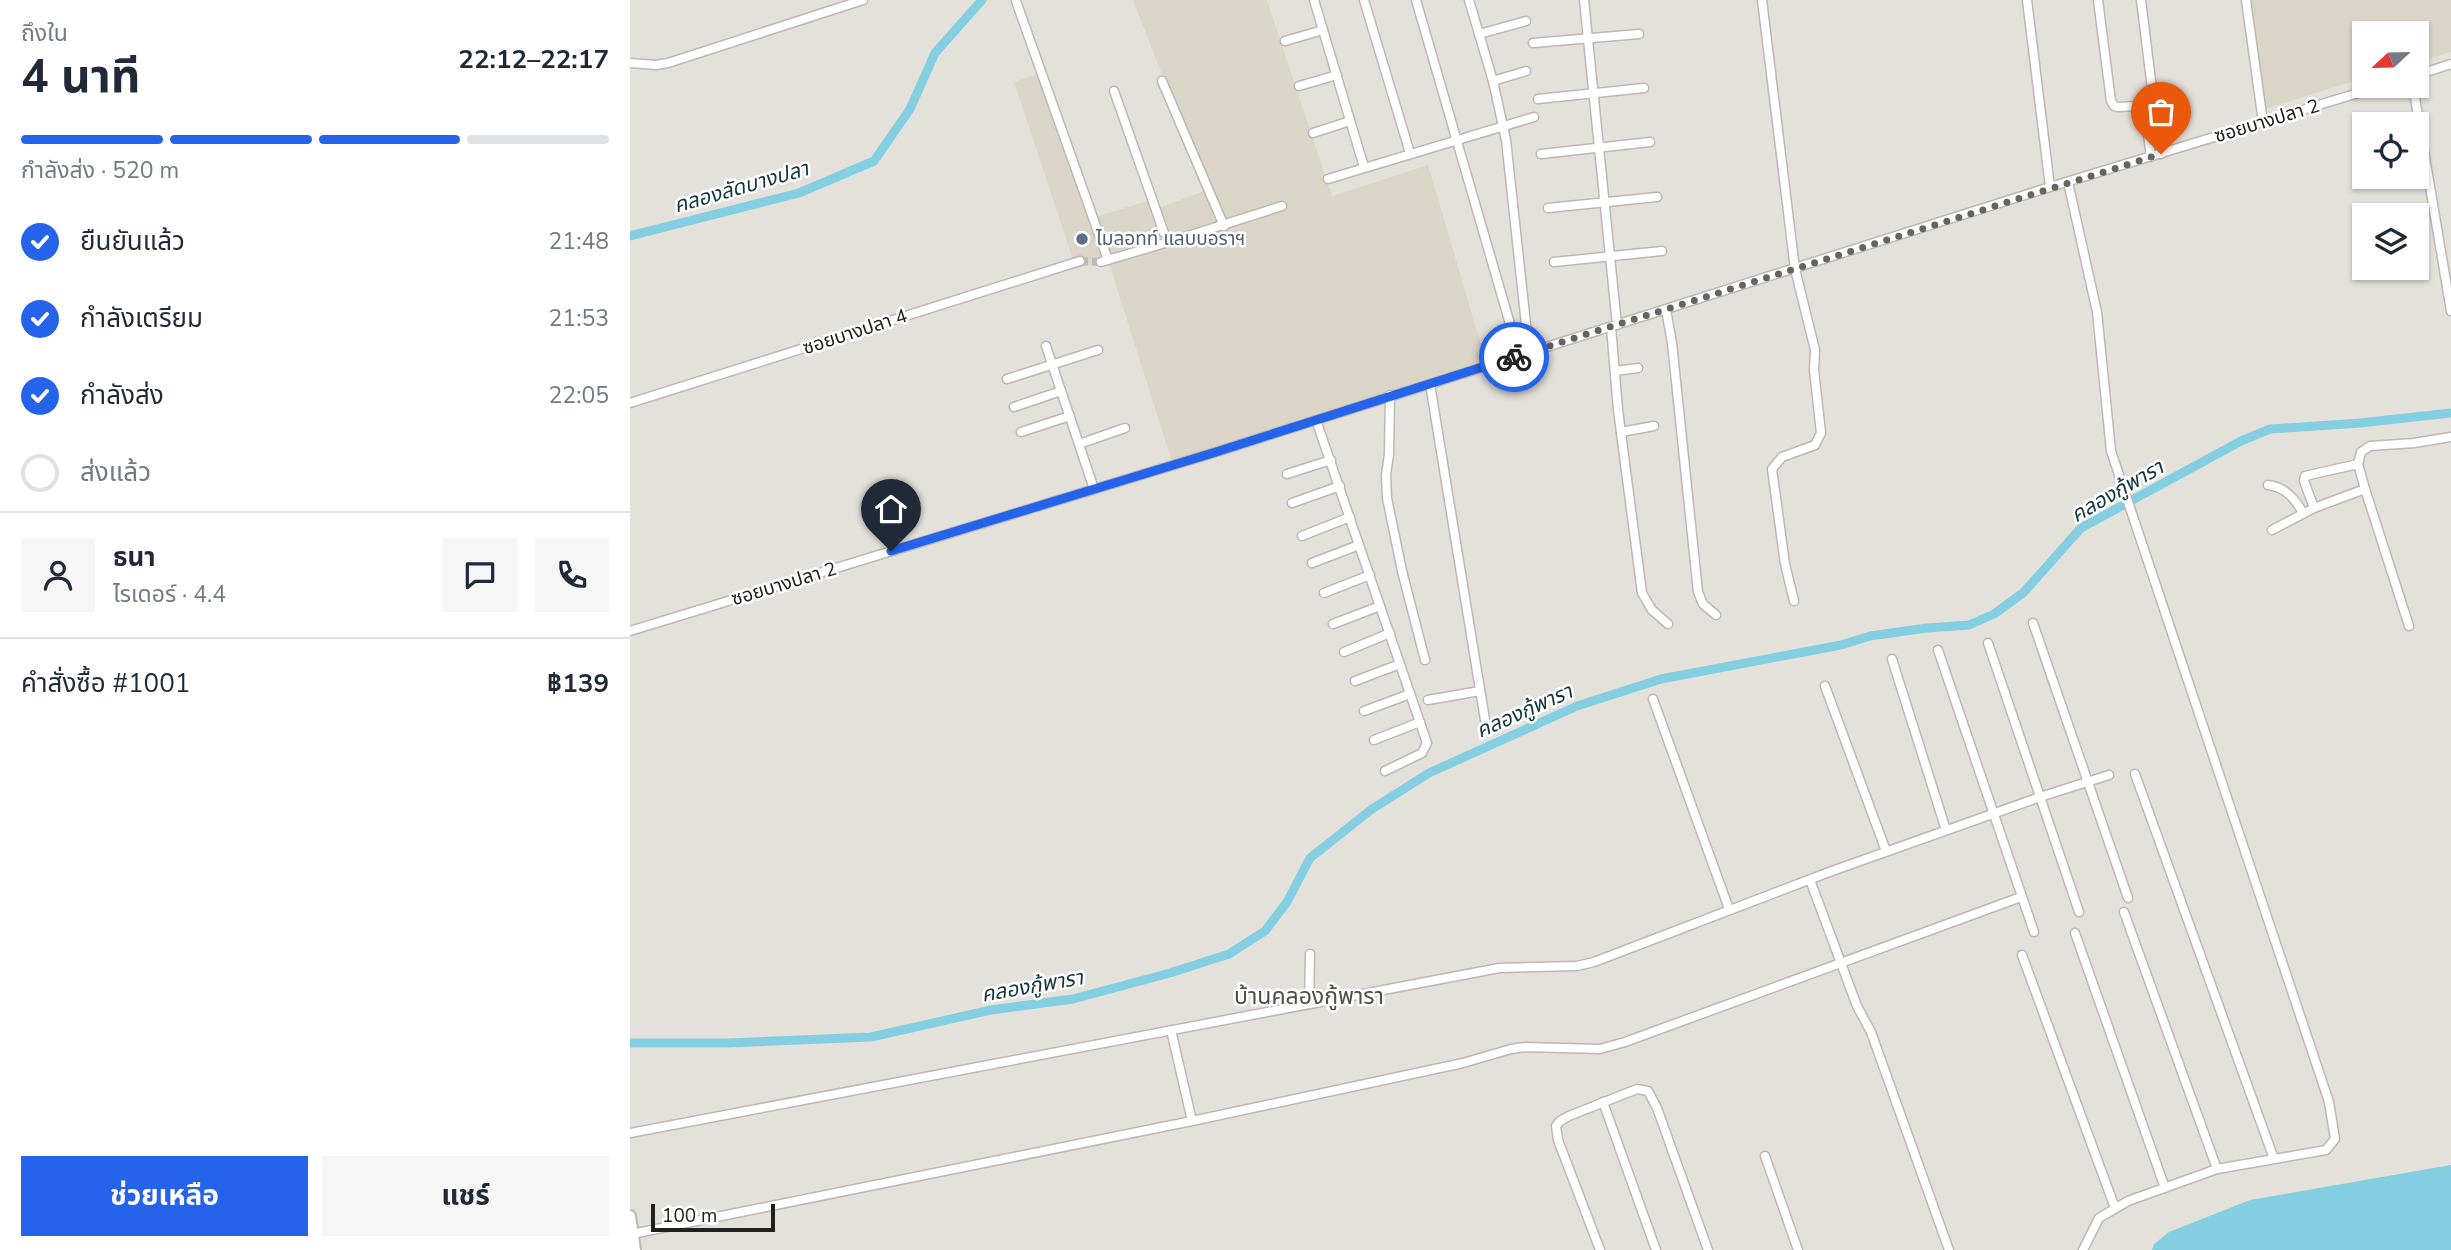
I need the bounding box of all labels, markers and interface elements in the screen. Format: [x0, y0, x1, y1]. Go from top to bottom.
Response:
text: ถึงใน [21, 18, 68, 49]
north arrow [2352, 21, 2429, 98]
map controls [2352, 21, 2429, 280]
text: 22:12–22:17 [458, 42, 609, 77]
text: 4 นาที [21, 45, 140, 108]
pin [2131, 82, 2191, 154]
icon: bag [2142, 93, 2180, 131]
street label: ซอยบางปลา 2 [2211, 93, 2323, 149]
button: locate [2352, 112, 2429, 189]
water label: คลองลัดบางปลา [670, 154, 813, 220]
text: กำลังส่ง · 520 m [21, 155, 179, 186]
button: layers [2352, 203, 2429, 280]
icon: check [21, 223, 59, 261]
text: ยืนยันแล้ว [80, 224, 185, 259]
text: 21:48 [549, 226, 609, 257]
place label: ไมลอทท์ แลบบอราฯ [1095, 226, 1245, 252]
marker: ไมลอทท์ แลบบอราฯ [1074, 231, 1090, 247]
icon: check [21, 300, 59, 338]
text: กำลังเตรียม [80, 301, 203, 336]
text: 21:53 [549, 303, 609, 334]
street label: ซอยบางปลา 4 [799, 303, 911, 361]
courier [1479, 322, 1549, 392]
icon: bike [1495, 338, 1533, 376]
icon: check [21, 377, 59, 415]
text: กำลังส่ง [80, 378, 164, 413]
text: 22:05 [549, 380, 609, 411]
water label: คลองกู้พารา [2066, 452, 2170, 529]
text: ส่งแล้ว [80, 455, 151, 490]
pin [861, 479, 921, 551]
icon: home [872, 490, 910, 528]
button: person [21, 538, 95, 612]
button: chat [443, 538, 517, 612]
button: phone [535, 538, 609, 612]
text: ธนา [113, 540, 156, 575]
street label: ซอยบางปลา 2 [728, 556, 840, 612]
text: ไรเดอร์ · 4.4 [113, 579, 226, 610]
text: คำสั่งซื้อ #1001 [21, 666, 190, 701]
text: ฿139 [547, 666, 609, 701]
water label: คลองกู้พารา [1471, 677, 1578, 745]
water label: คลองกู้พารา [979, 963, 1086, 1009]
district label: บ้านคลองกู้พารา [1234, 981, 1384, 1012]
button: ช่วยเหลือ [21, 1156, 308, 1236]
button: แชร์ [322, 1156, 609, 1236]
scale bar [651, 1201, 775, 1233]
text: 100 m [662, 1203, 717, 1229]

